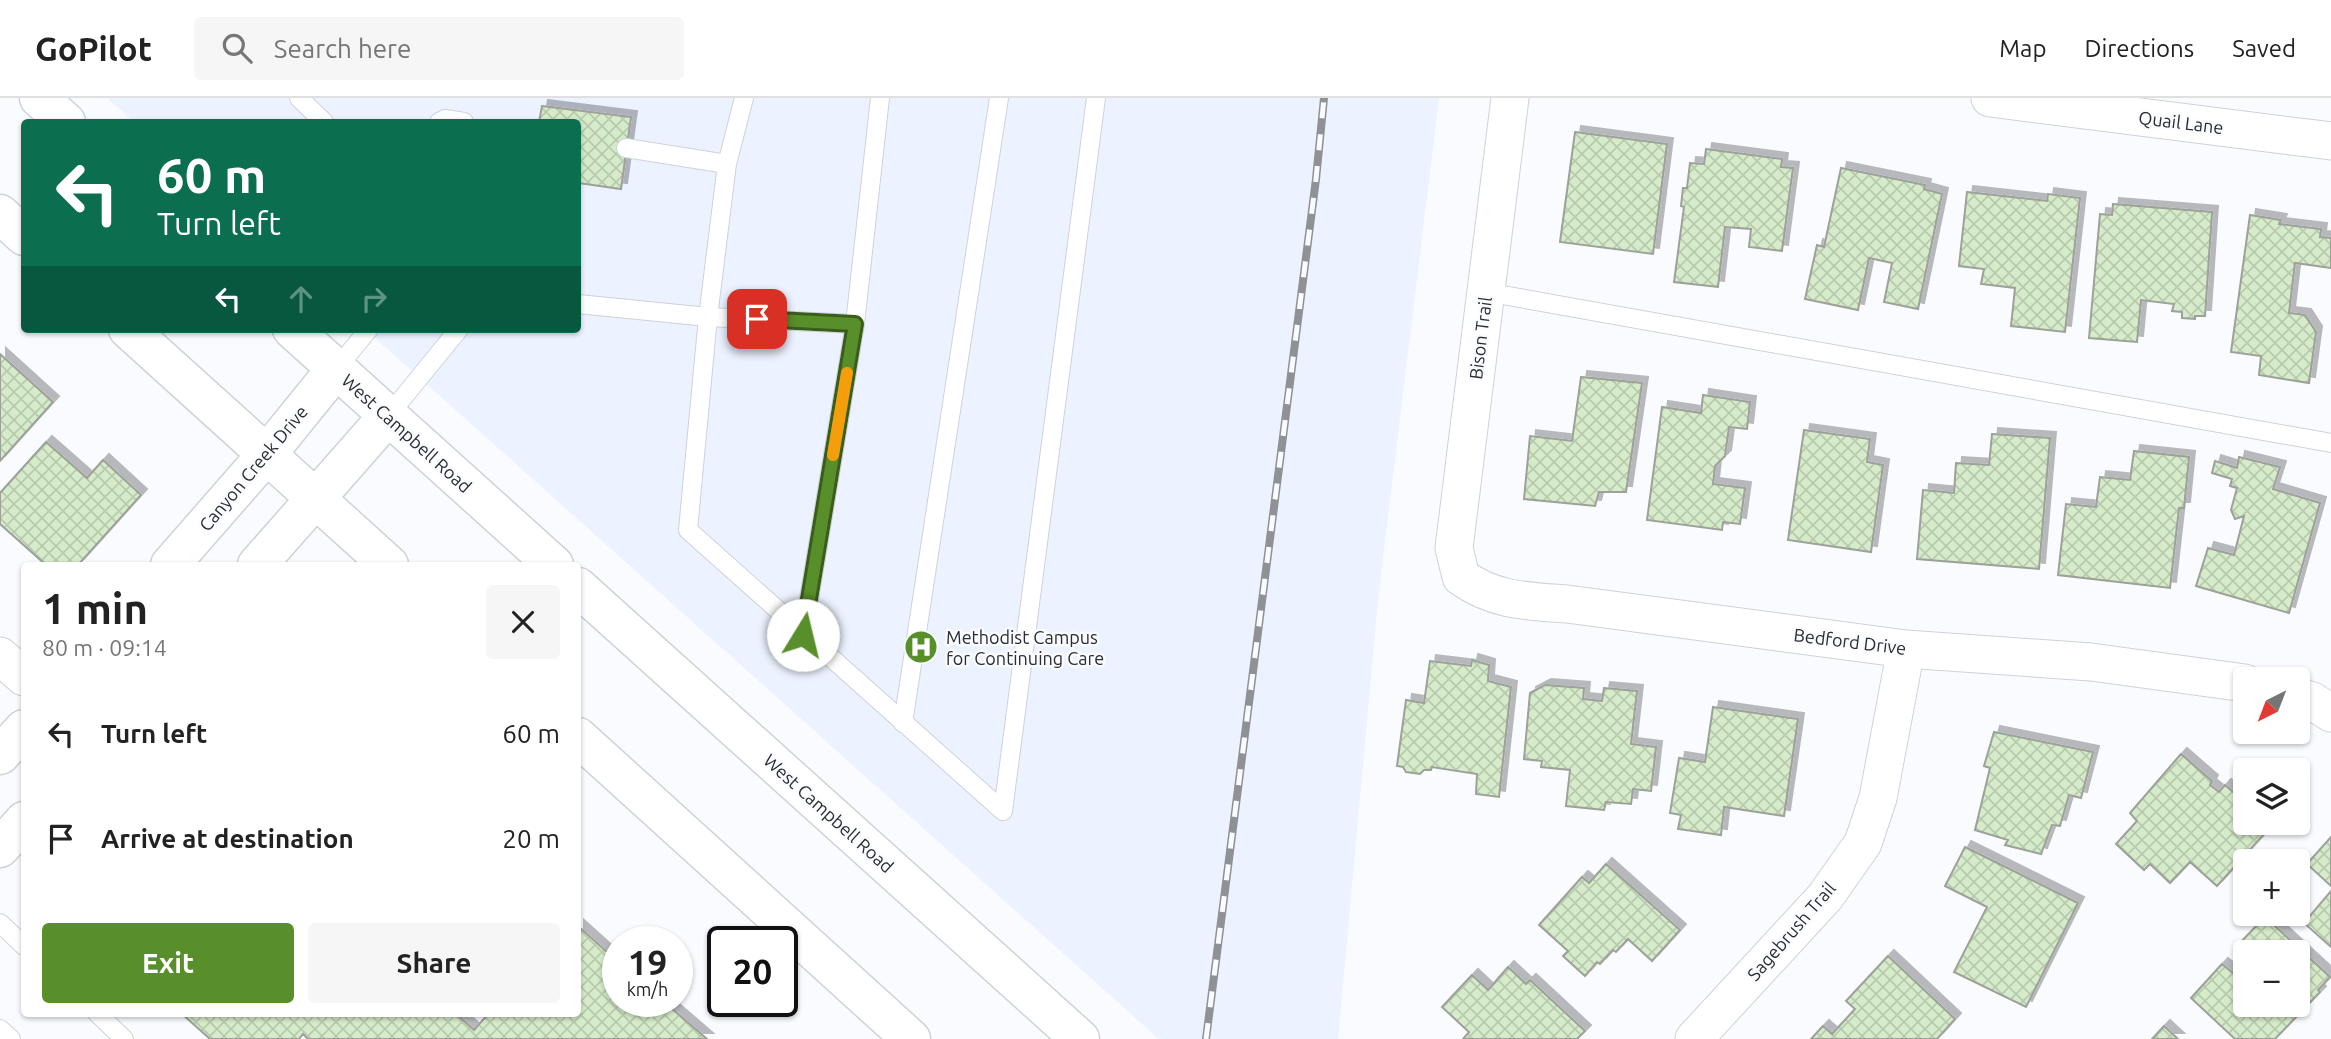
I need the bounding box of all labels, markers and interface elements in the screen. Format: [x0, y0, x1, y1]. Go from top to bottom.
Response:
search box [194, 17, 684, 80]
icon: search [218, 29, 256, 67]
text: GoPilot [35, 30, 152, 67]
text: Search here [274, 34, 411, 63]
text: Map [1999, 35, 2046, 62]
text: Directions [2084, 35, 2194, 62]
text: Saved [2232, 35, 2296, 62]
street label: Quail Lane [2137, 107, 2225, 138]
icon: left [42, 147, 133, 238]
text: 60 m [157, 147, 266, 202]
text: Turn left [157, 205, 281, 241]
icon: left [209, 280, 247, 318]
icon: ahead [282, 280, 320, 318]
icon: right [355, 280, 393, 318]
pin [727, 289, 787, 349]
street label: Bison Trail [1465, 295, 1495, 380]
icon: arrive [738, 300, 776, 338]
street label: West Campbell Road [338, 370, 476, 496]
street label: Canyon Creek Drive [195, 401, 311, 535]
text: 1 min [42, 585, 148, 632]
button: close [486, 585, 560, 659]
position arrow [766, 598, 840, 672]
street label: Bedford Drive [1793, 624, 1907, 658]
place label: Methodist Campus for Continuing Care [946, 627, 1104, 668]
hospital icon: Methodist Campus for Continuing Care [902, 628, 940, 666]
text: 80 m · 09:14 [42, 635, 167, 660]
north arrow [2233, 667, 2310, 744]
map controls [2233, 667, 2310, 1017]
icon: left [42, 715, 80, 753]
text: Turn left [101, 719, 207, 748]
text: 60 m [502, 719, 560, 748]
street label: West Campbell Road [760, 750, 898, 876]
button: layers [2233, 758, 2310, 835]
icon: arrive [42, 820, 80, 858]
text: Arrive at destination [101, 824, 354, 853]
text: 20 m [502, 824, 560, 853]
button: + [2233, 849, 2310, 926]
street label: Sagebrush Trail [1743, 878, 1839, 984]
button: Exit [42, 923, 294, 1003]
button: Share [308, 923, 560, 1003]
speed limit sign: 20 [707, 926, 798, 1017]
button: − [2233, 940, 2310, 1017]
text: 19 [628, 942, 667, 982]
text: km/h [627, 979, 668, 999]

